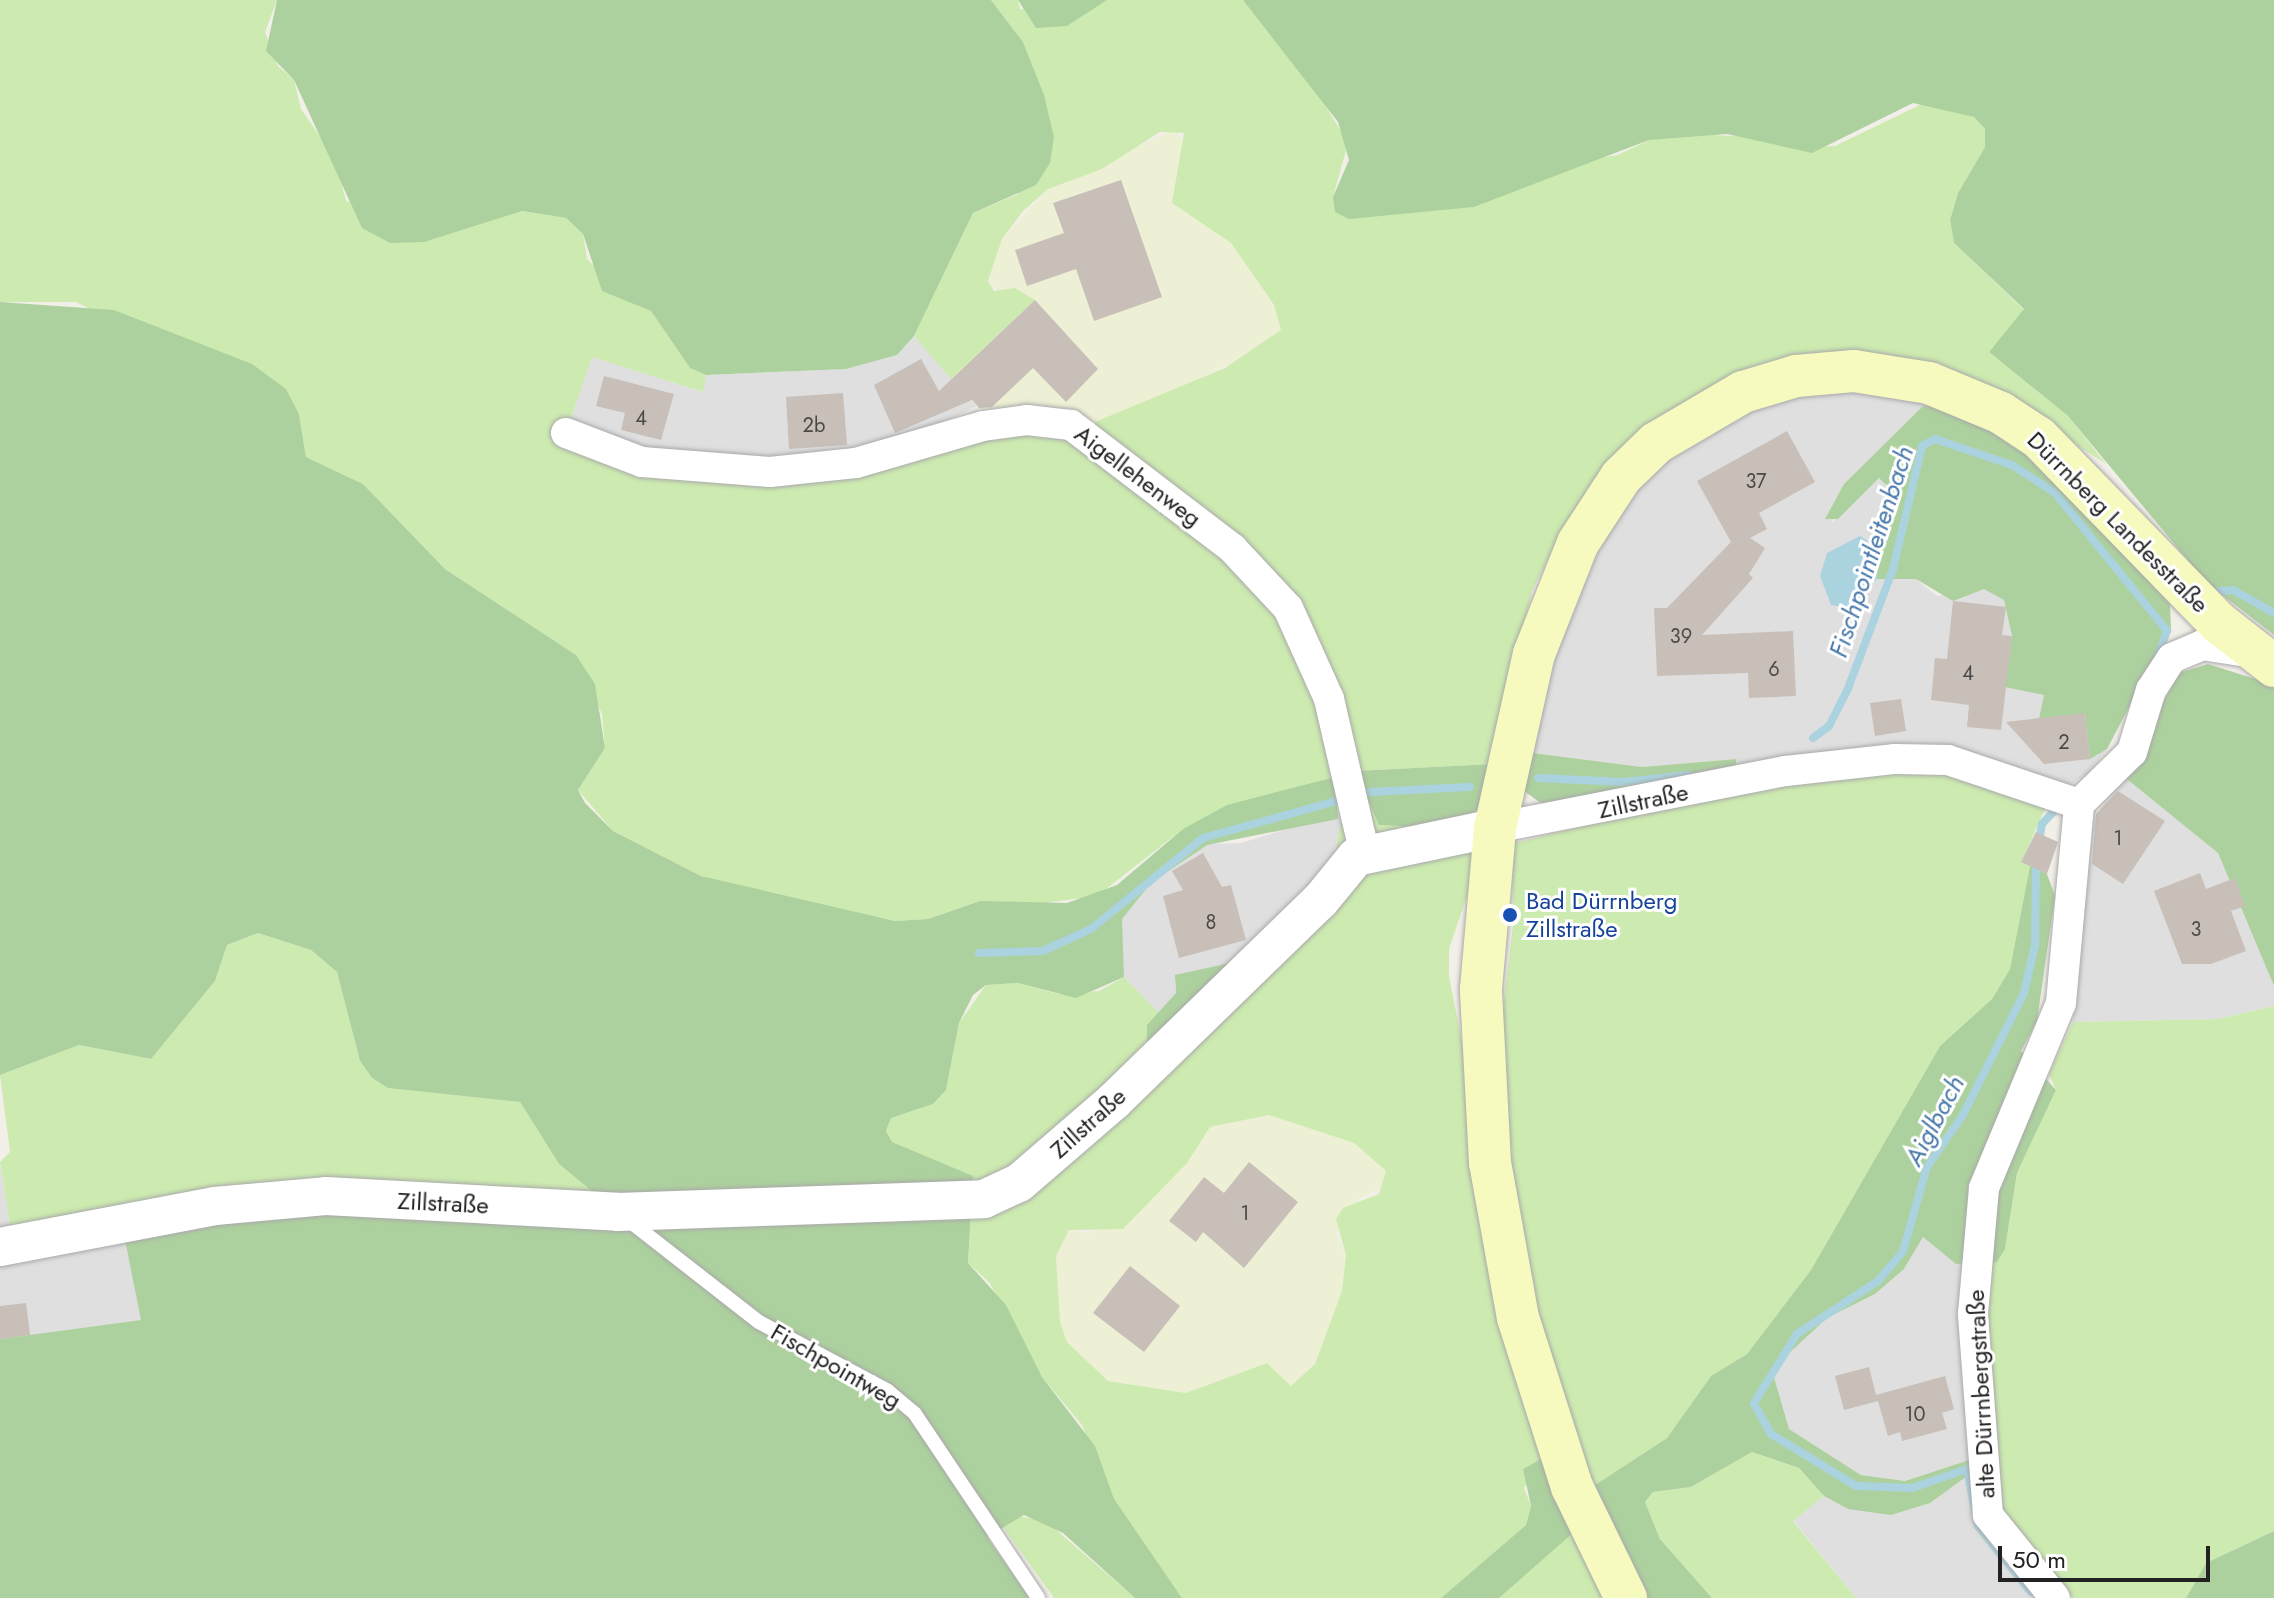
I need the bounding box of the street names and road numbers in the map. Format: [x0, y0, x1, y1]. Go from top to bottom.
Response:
street label: Aigellehenweg [1069, 419, 1207, 533]
street label: Dürrnberg Landesstraße [2021, 425, 2215, 619]
street label: Zillstraße [1595, 777, 1691, 825]
street label: Zillstraße [1044, 1082, 1132, 1164]
street label: Zillstraße [397, 1186, 489, 1220]
street label: alte Dürrnbergstraße [1961, 1289, 2001, 1499]
street label: Fischpointweg [766, 1317, 906, 1415]

